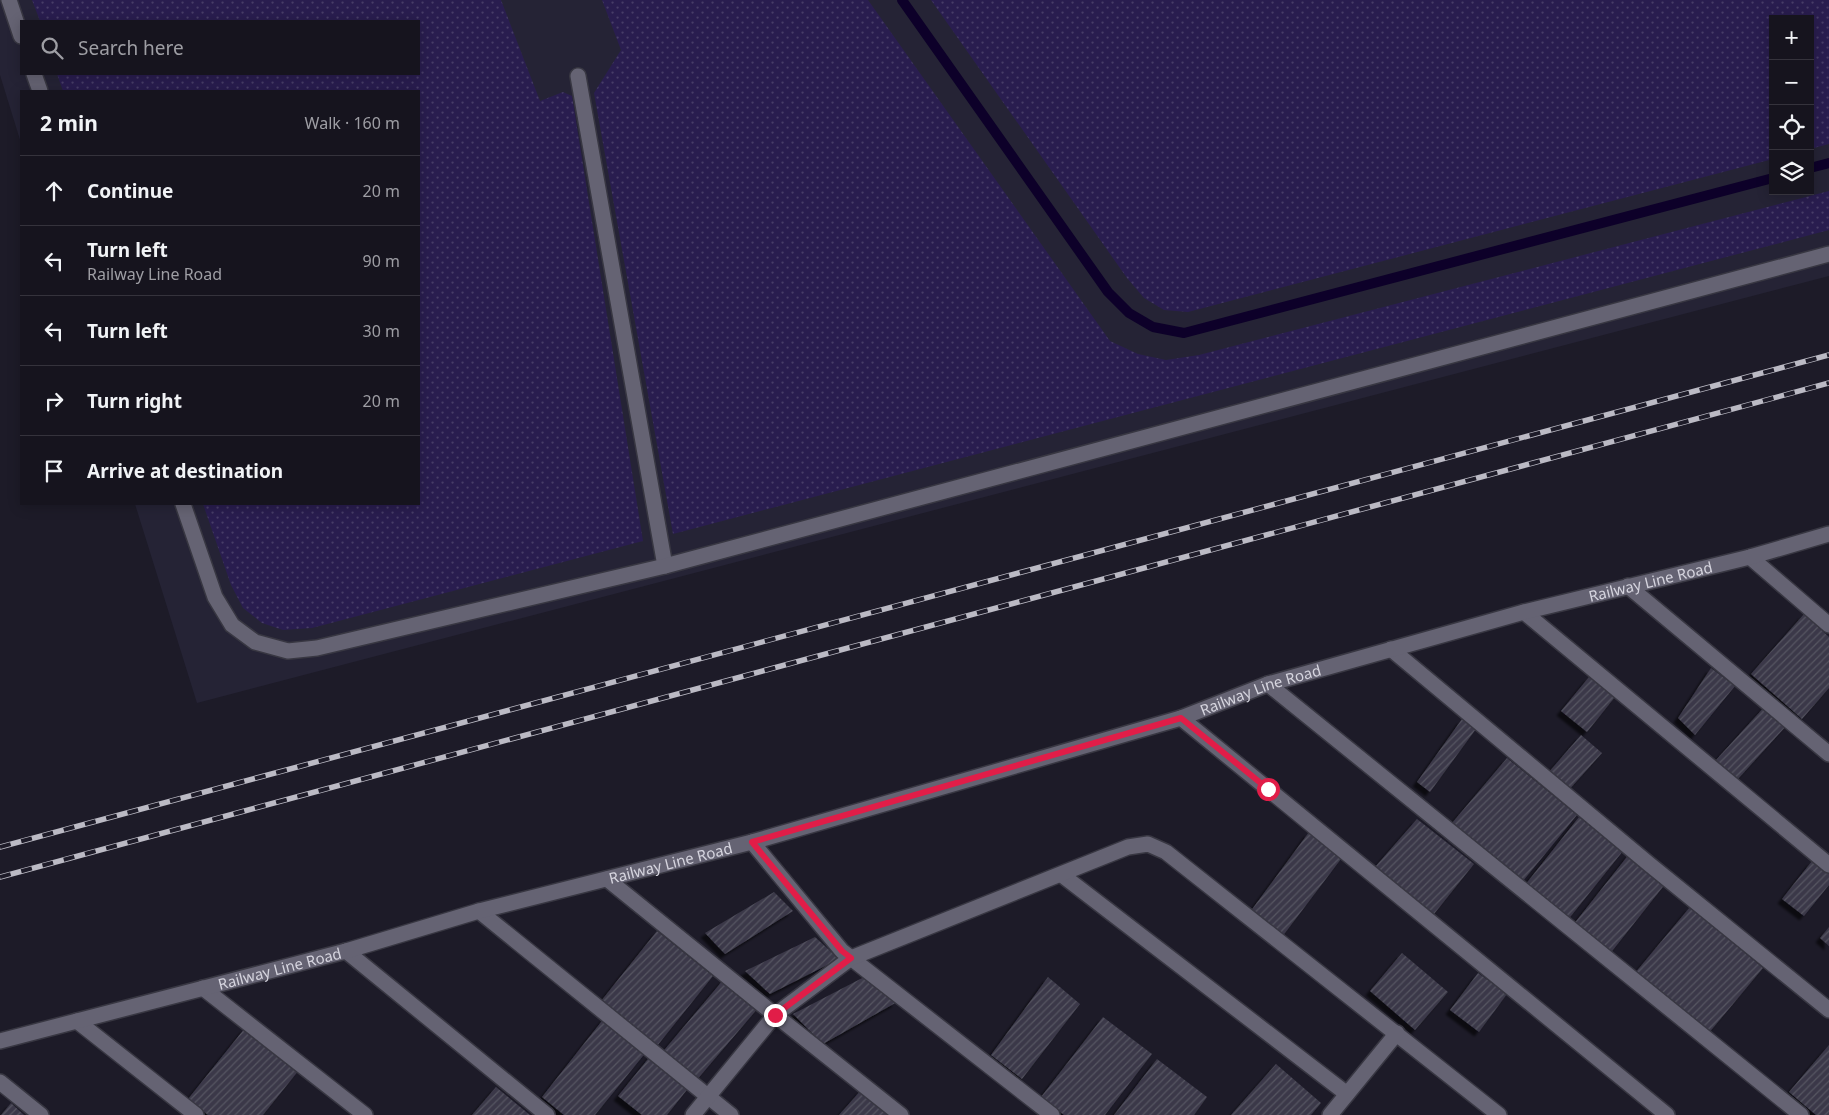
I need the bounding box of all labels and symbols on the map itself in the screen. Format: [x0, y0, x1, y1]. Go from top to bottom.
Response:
street label: Railway Line Road [1586, 557, 1714, 606]
street label: Railway Line Road [1197, 660, 1323, 720]
route start [1257, 778, 1280, 801]
street label: Railway Line Road [607, 837, 734, 888]
street label: Railway Line Road [216, 943, 344, 994]
route end [764, 1004, 787, 1027]

